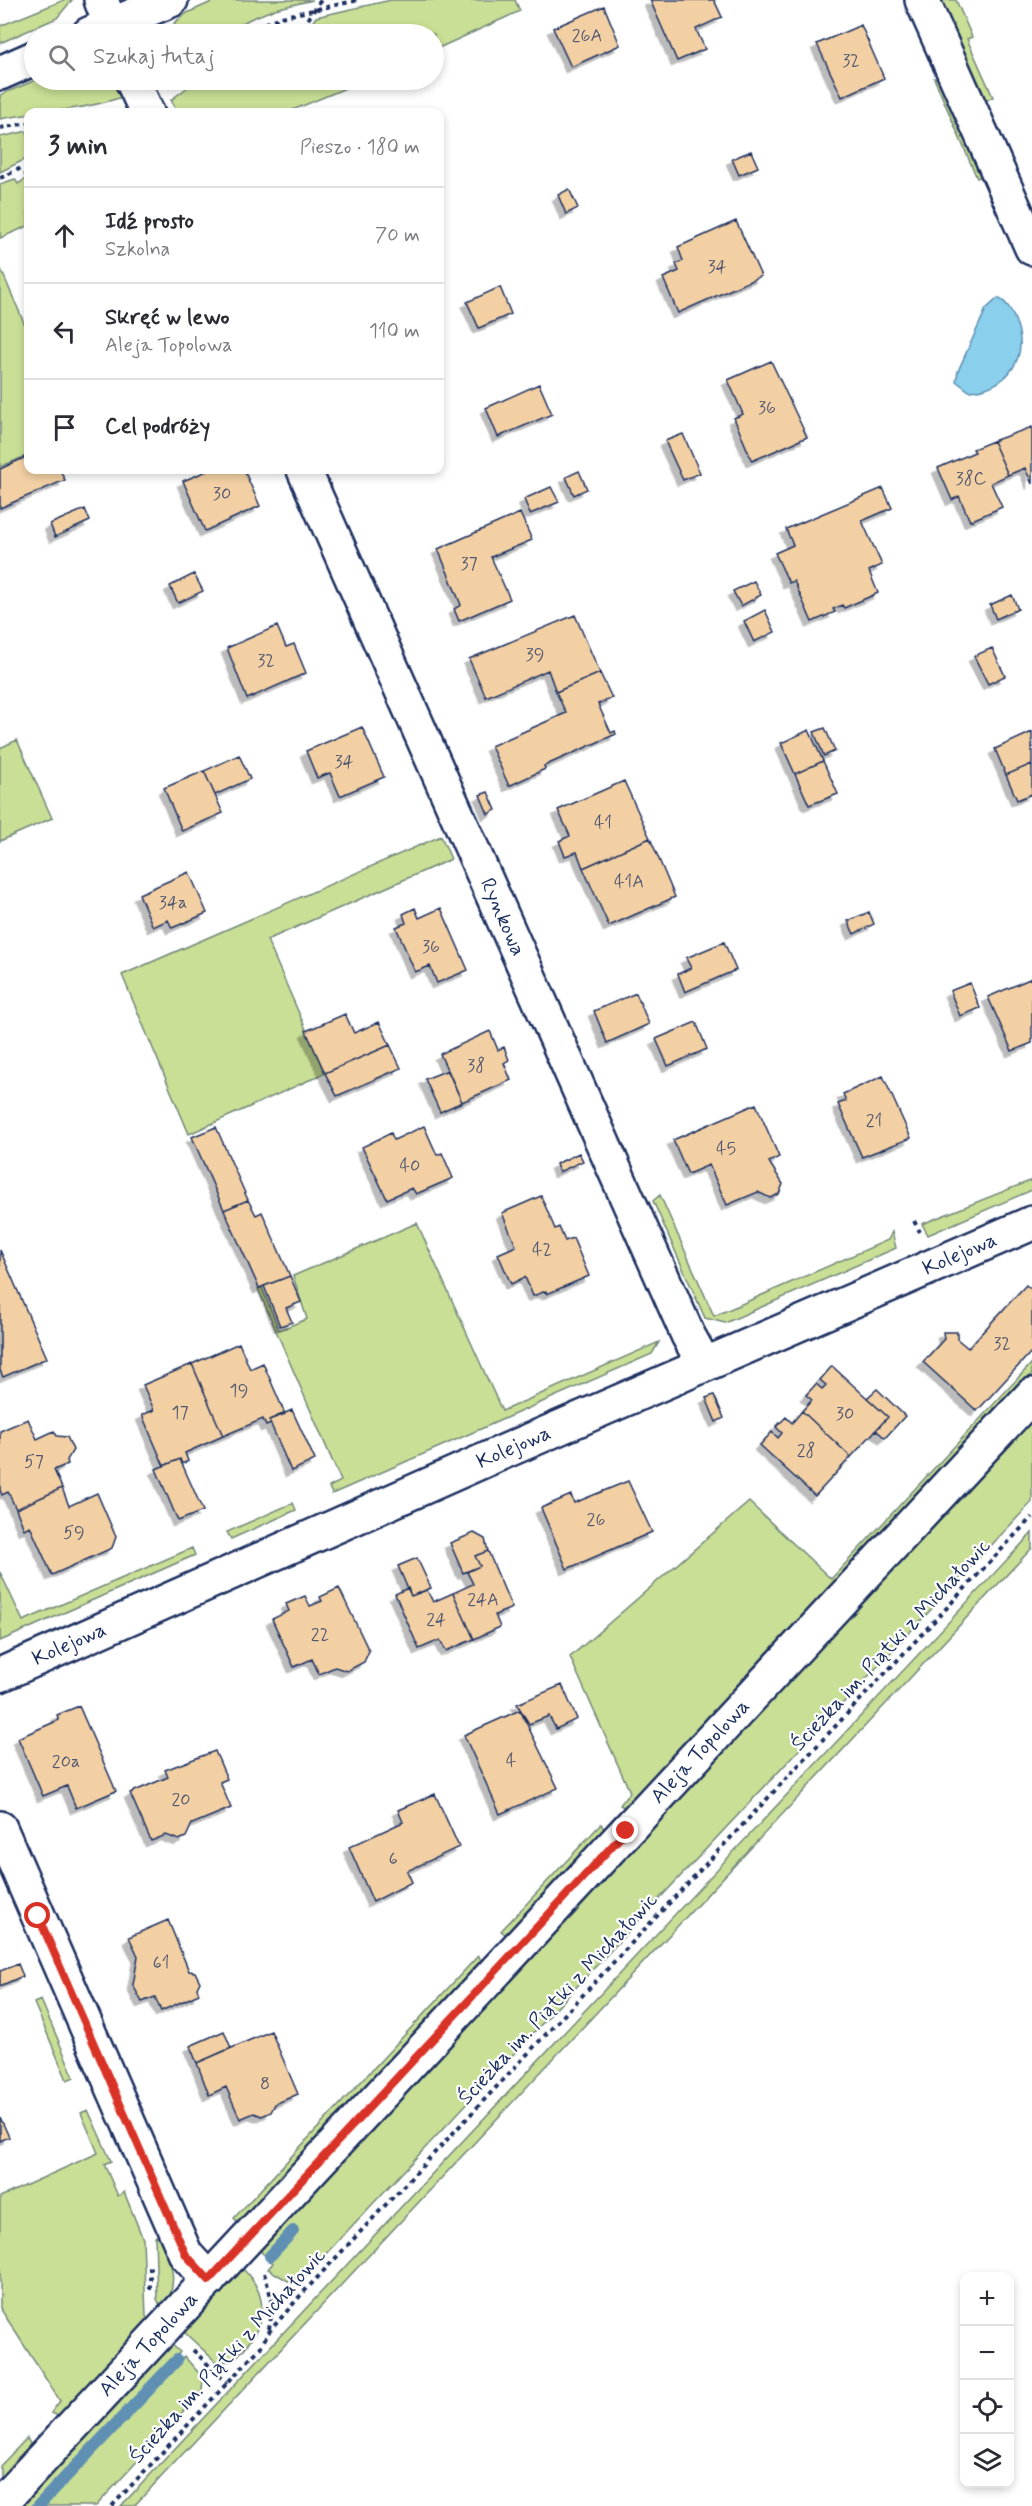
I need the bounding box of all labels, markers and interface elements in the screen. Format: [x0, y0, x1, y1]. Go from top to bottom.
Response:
search box [24, 24, 444, 90]
house number: 26A [572, 24, 602, 48]
icon: search [45, 41, 78, 74]
text: Szukaj tutaj [93, 43, 215, 71]
house number: 32 [842, 49, 860, 73]
text: 3 min [48, 130, 108, 164]
text: Pieszo · 180 m [300, 134, 420, 161]
text: Idź prosto [105, 208, 194, 236]
icon: ahead [48, 219, 81, 252]
text: 70 m [375, 222, 420, 249]
text: Szkolna [105, 236, 170, 263]
house number: 34 [707, 255, 727, 279]
text: Skręć w lewo [105, 304, 230, 332]
icon: left [48, 315, 81, 348]
text: 110 m [369, 318, 420, 345]
text: Aleja Topolowa [105, 332, 233, 359]
house number: 36 [758, 396, 776, 420]
icon: arrive [48, 411, 81, 444]
text: Cel podróży [105, 413, 210, 441]
house number: 38C [956, 467, 987, 491]
house number: 30 [213, 482, 231, 506]
house number: 37 [460, 552, 478, 576]
house number: 39 [526, 643, 544, 667]
house number: 32 [257, 649, 275, 673]
house number: 34 [334, 750, 354, 774]
house number: 41 [594, 811, 612, 835]
house number: 41A [614, 870, 644, 894]
street label: Rynkowa [473, 874, 532, 960]
house number: 34a [159, 891, 187, 915]
house number: 36 [422, 935, 440, 959]
house number: 38 [467, 1054, 485, 1078]
house number: 21 [866, 1109, 882, 1133]
house number: 45 [716, 1137, 736, 1161]
house number: 40 [400, 1154, 420, 1178]
street label: Kolejowa [918, 1226, 1001, 1283]
house number: 42 [532, 1238, 552, 1262]
house number: 32 [993, 1332, 1011, 1356]
house number: 19 [230, 1379, 248, 1403]
house number: 17 [171, 1401, 189, 1425]
house number: 30 [836, 1402, 854, 1426]
street label: Kolejowa [472, 1419, 555, 1476]
house number: 28 [797, 1439, 815, 1463]
house number: 57 [24, 1450, 44, 1474]
house number: 26 [587, 1508, 605, 1532]
house number: 59 [63, 1521, 85, 1545]
street label: Ścieżka im. Piątki z Michałowic [785, 1532, 997, 1757]
house number: 24A [467, 1588, 499, 1612]
house number: 24 [426, 1608, 446, 1632]
street label: Kolejowa [28, 1616, 111, 1673]
house number: 22 [311, 1623, 329, 1647]
street label: Aleja Topolowa [644, 1693, 756, 1810]
house number: 4 [506, 1749, 516, 1773]
house number: 20a [52, 1750, 80, 1774]
house number: 20 [171, 1788, 191, 1812]
route end [612, 1817, 638, 1843]
house number: 6 [388, 1847, 398, 1871]
street label: Ścieżka im. Piątki z Michałowic [452, 1886, 664, 2111]
route start [24, 1902, 50, 1928]
house number: 61 [153, 1951, 169, 1975]
house number: 8 [260, 2072, 270, 2096]
street label: Ścieżka im. Piątki z Michałowic [123, 2242, 333, 2470]
map controls [960, 2272, 1014, 2488]
button: + [960, 2272, 1014, 2326]
street label: Aleja Topolowa [93, 2286, 204, 2403]
button: − [960, 2326, 1014, 2380]
button: locate [960, 2380, 1014, 2434]
button: layers [960, 2434, 1014, 2488]

